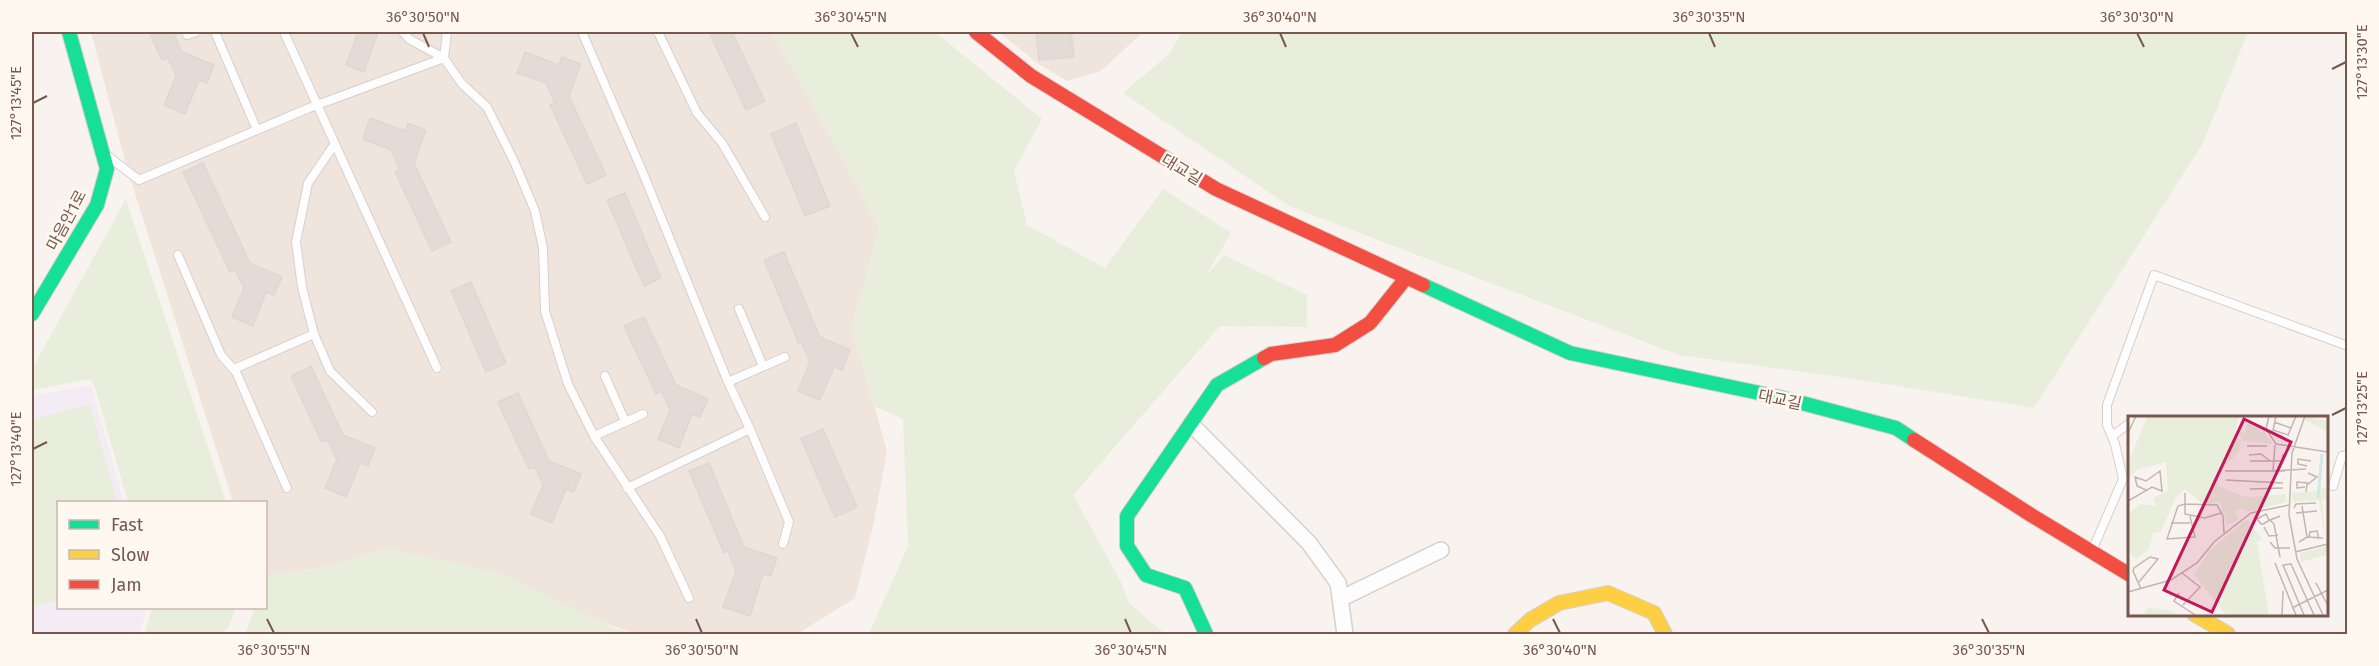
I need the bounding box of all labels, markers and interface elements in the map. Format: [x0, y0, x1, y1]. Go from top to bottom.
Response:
text: 36°30'50"N [386, 8, 460, 26]
text: 36°30'45"N [815, 8, 887, 26]
text: 36°30'40"N [1243, 8, 1317, 26]
text: 36°30'35"N [1673, 8, 1745, 26]
text: 36°30'30"N [2100, 8, 2174, 26]
text: 127°13'30"E [2353, 24, 2371, 100]
text: 127°13'45"E [7, 66, 25, 140]
street label: 대교길 [1158, 150, 1206, 189]
street label: 마음안1로 [43, 186, 90, 254]
text: 127°13'25"E [2353, 371, 2371, 445]
street label: 대교길 [1756, 386, 1803, 413]
text: 127°13'40"E [7, 411, 25, 487]
inset map [2128, 416, 2328, 615]
legend [57, 501, 267, 609]
text: Fast [111, 514, 144, 536]
text: Slow [111, 544, 150, 566]
text: Jam [111, 574, 142, 596]
text: 36°30'55"N [238, 641, 310, 659]
text: 36°30'50"N [665, 641, 739, 659]
text: 36°30'45"N [1095, 641, 1167, 659]
text: 36°30'40"N [1523, 641, 1597, 659]
text: 36°30'35"N [1953, 641, 2025, 659]

